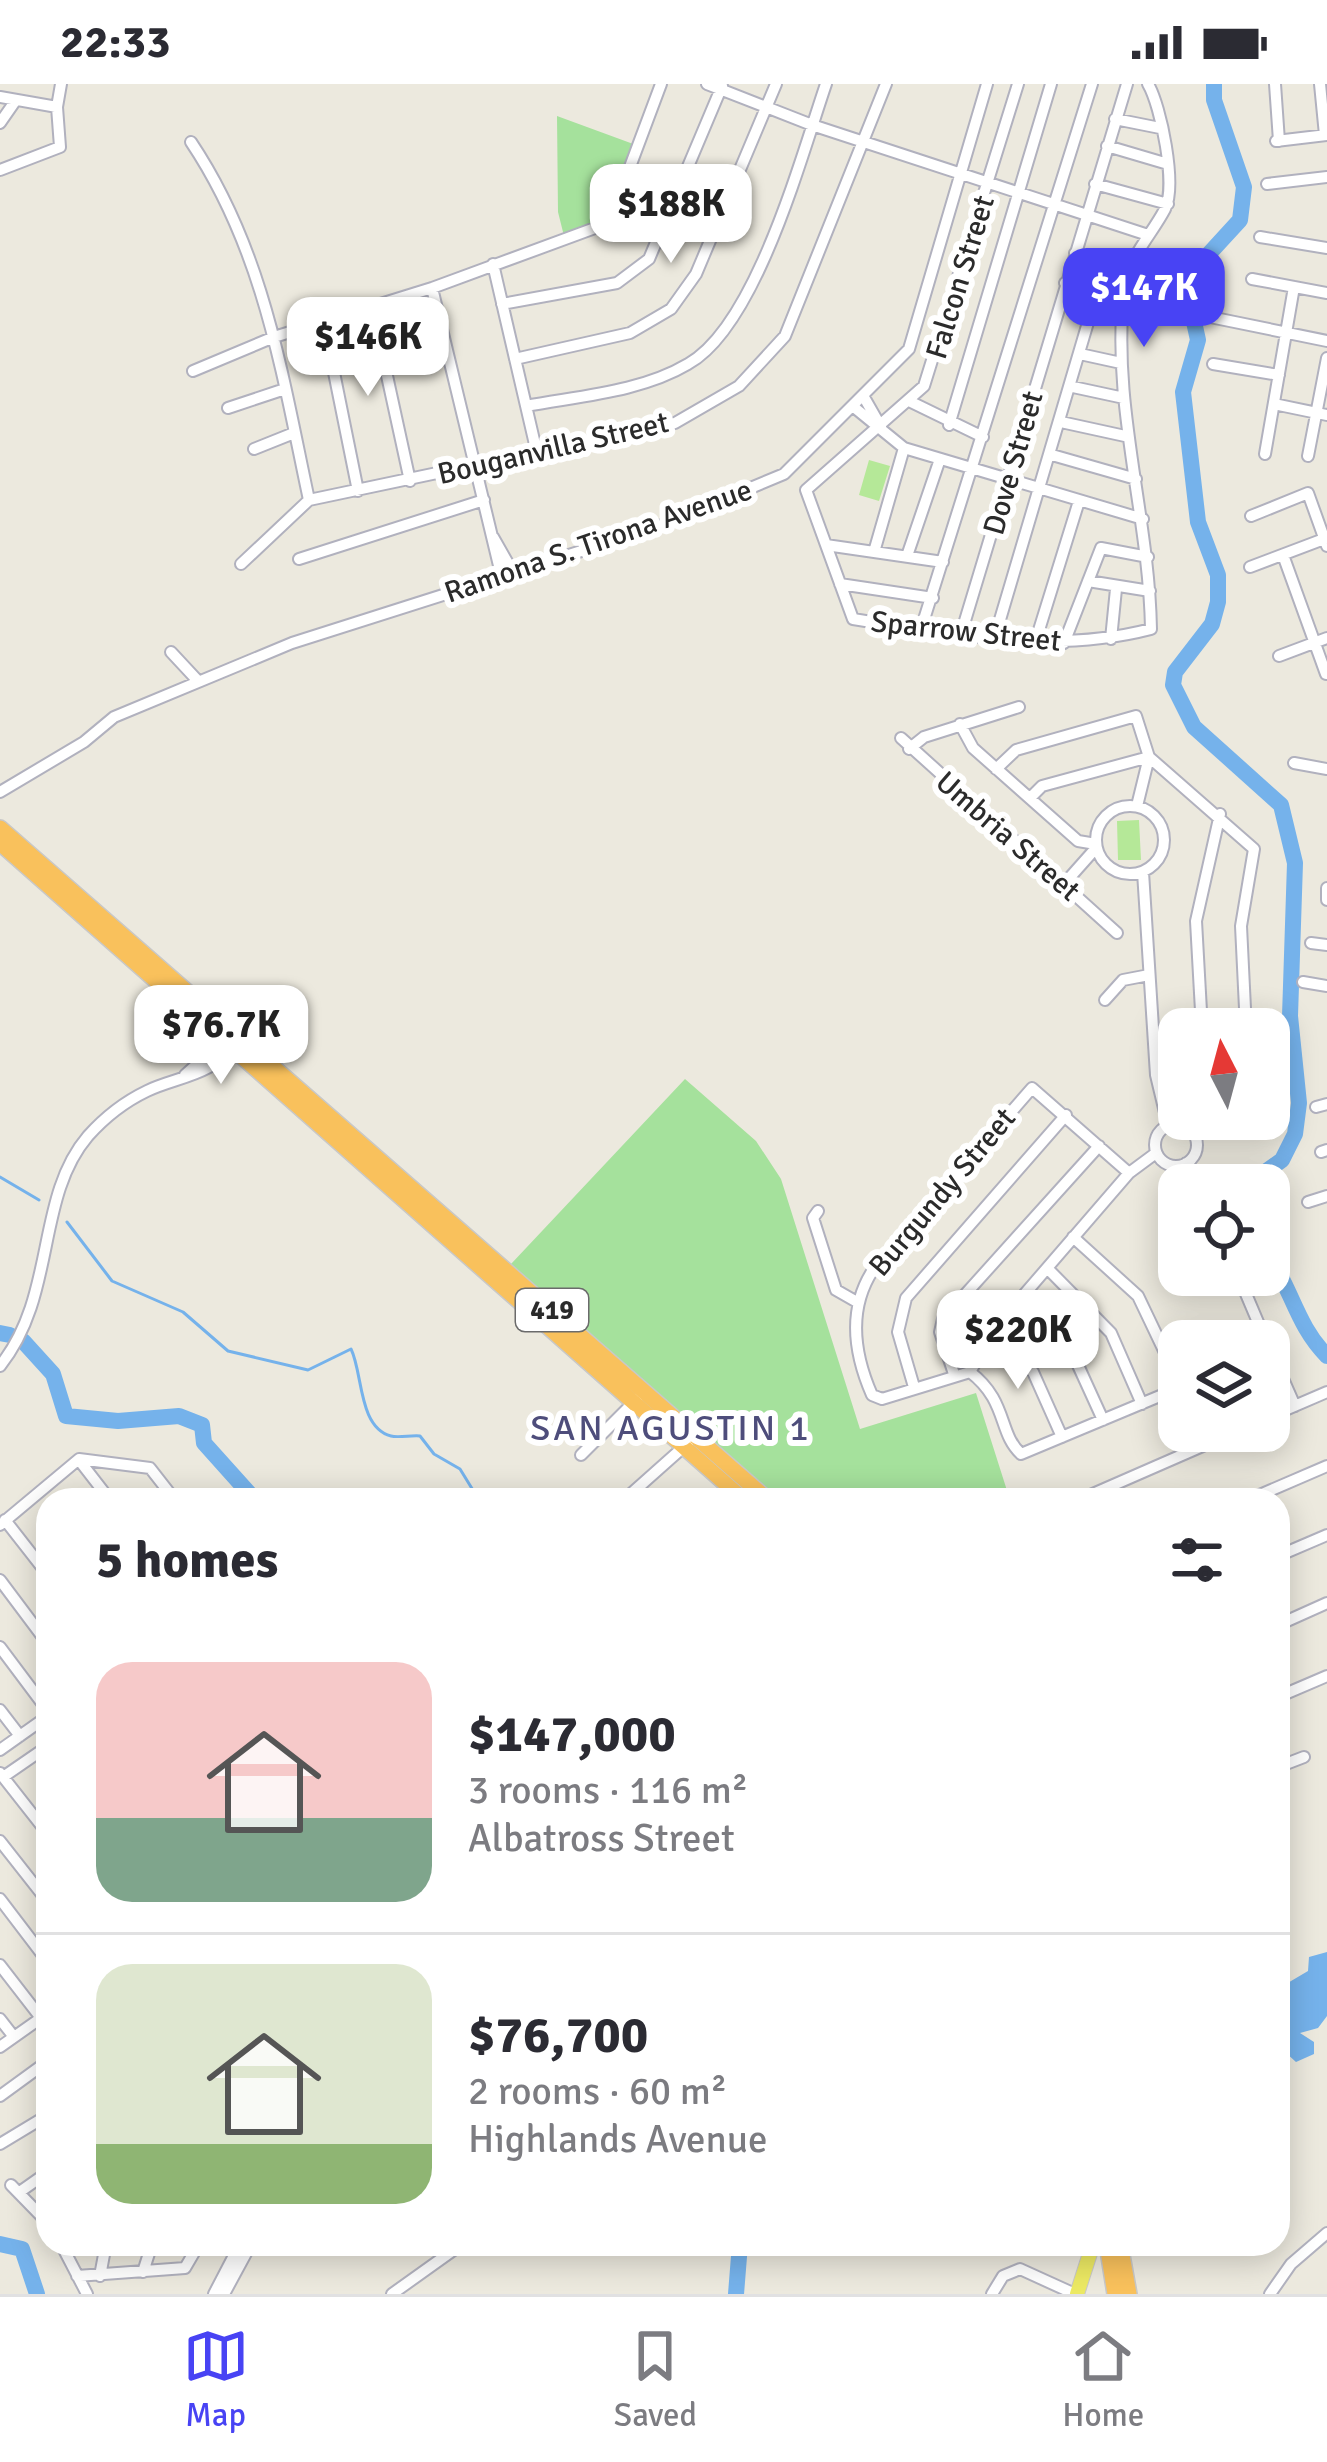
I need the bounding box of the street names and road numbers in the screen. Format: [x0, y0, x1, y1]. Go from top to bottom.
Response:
street label: Falcon Street [918, 191, 1003, 363]
street label: Dove Street [975, 387, 1052, 539]
street label: Bouganvilla Street [434, 404, 672, 493]
street label: Ramona S. Tirona Avenue [440, 471, 757, 612]
street label: Sparrow Street [869, 603, 1063, 660]
street label: Umbria Street [928, 764, 1088, 909]
street label: Burgundy Street [861, 1101, 1024, 1284]
road number: 419 [516, 1289, 588, 1331]

